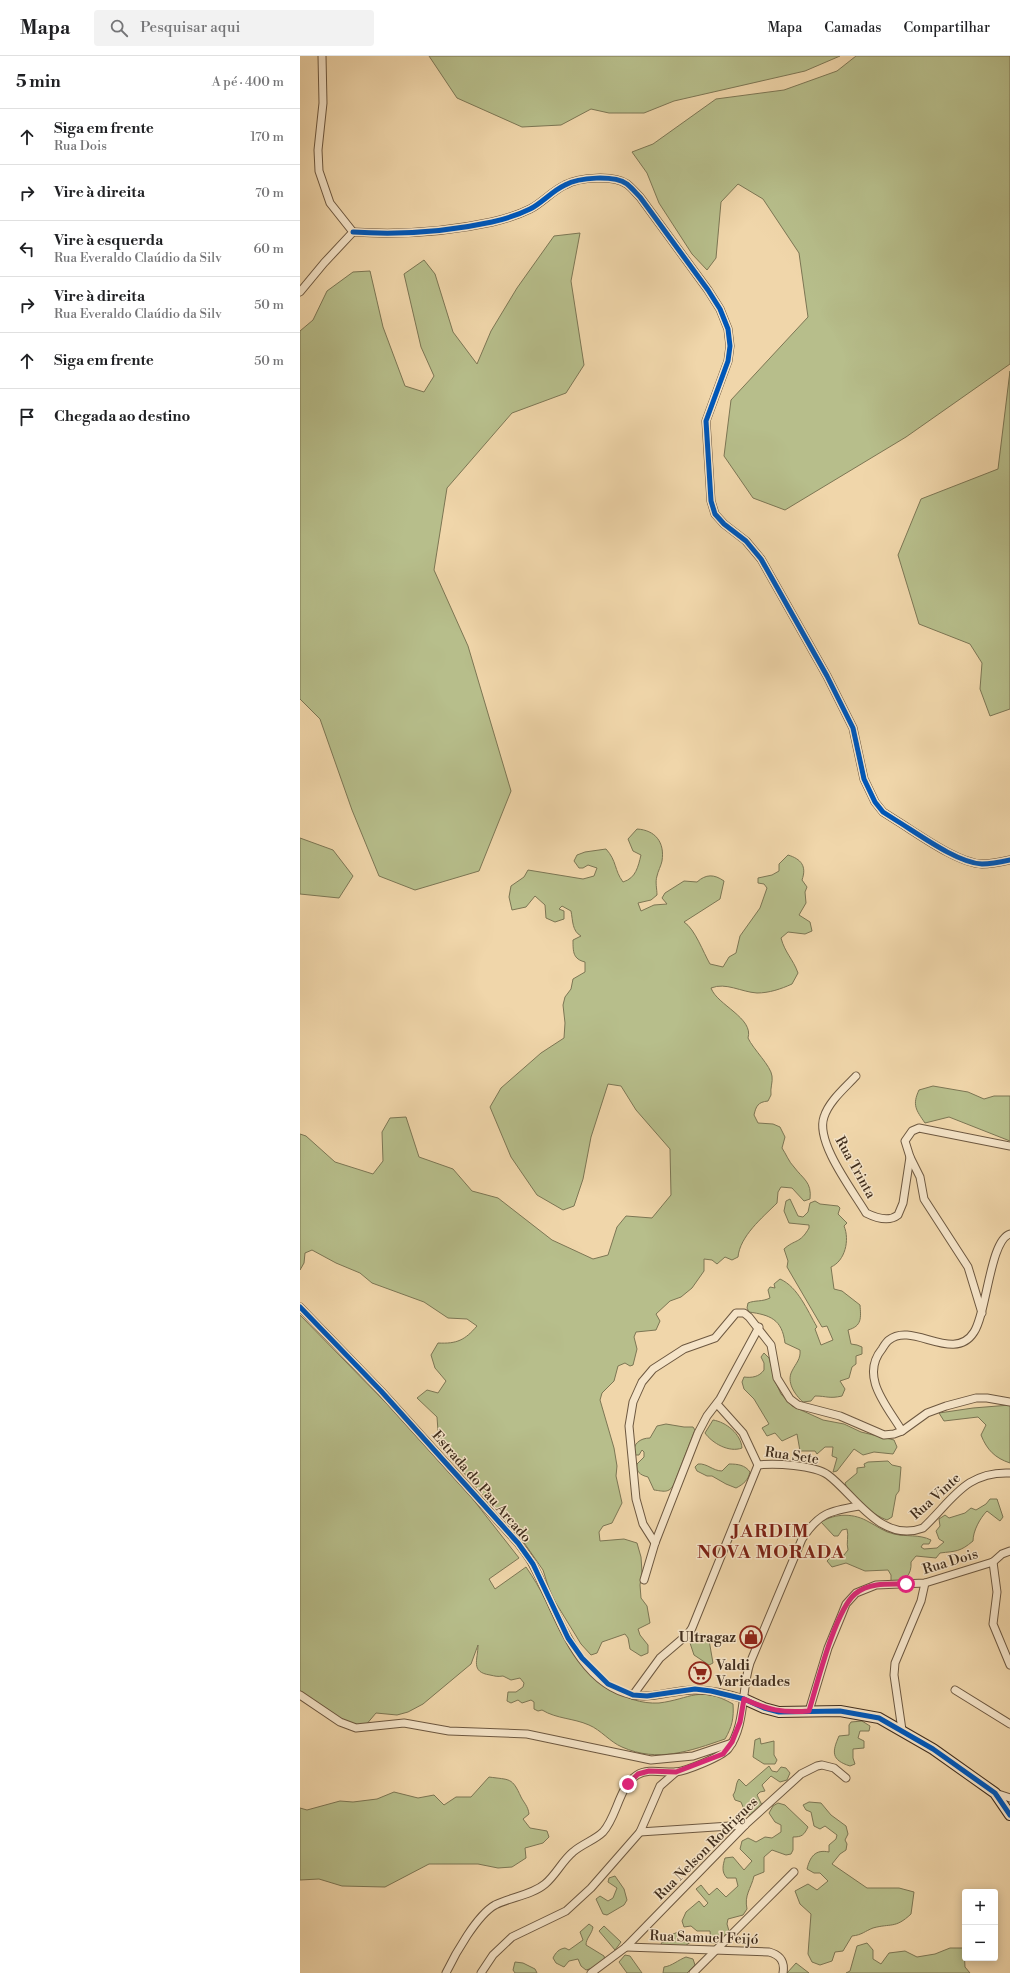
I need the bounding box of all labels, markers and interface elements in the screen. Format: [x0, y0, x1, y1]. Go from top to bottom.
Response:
search box [94, 10, 374, 46]
text: Mapa [20, 16, 70, 40]
icon: search [108, 17, 130, 39]
text: Pesquisar aqui [140, 18, 241, 37]
text: Mapa [768, 19, 802, 37]
text: Camadas [824, 19, 881, 37]
text: Compartilhar [903, 19, 990, 37]
text: 5 min [16, 71, 61, 93]
text: A pé · 400 m [212, 74, 284, 90]
text: Siga em frente [54, 119, 154, 138]
icon: ahead [16, 126, 38, 148]
text: 170 m [250, 129, 284, 145]
text: Rua Dois [54, 138, 107, 154]
icon: right [16, 182, 38, 204]
text: Vire à direita [54, 183, 145, 202]
text: 70 m [255, 185, 284, 201]
text: Vire à esquerda [54, 231, 163, 250]
icon: left [16, 238, 38, 260]
text: 60 m [253, 241, 284, 257]
text: Rua Everaldo Claúdio da Silv [54, 250, 222, 266]
text: Vire à direita [54, 287, 145, 306]
icon: right [16, 294, 38, 316]
text: 50 m [254, 297, 284, 313]
text: Rua Everaldo Claúdio da Silv [54, 306, 222, 322]
icon: ahead [16, 350, 38, 372]
text: Siga em frente [54, 351, 154, 370]
text: 50 m [254, 353, 284, 369]
icon: arrive [16, 406, 38, 428]
text: Chegada ao destino [54, 407, 190, 426]
street label: Rua Trinta [831, 1133, 880, 1203]
street label: Estrada do Pau Arcado [428, 1427, 535, 1547]
street label: Rua Sete [764, 1443, 820, 1469]
street label: Rua Vinte [907, 1469, 965, 1524]
district label: JARDIM NOVA MORADA [697, 1520, 845, 1564]
street label: Rua Dois [920, 1545, 980, 1579]
route start [897, 1575, 915, 1593]
shop icon: Ultragaz [738, 1624, 764, 1650]
place label: Ultragaz [679, 1629, 736, 1647]
place label: Valdi Variedades [715, 1657, 790, 1691]
supermarket icon: Valdi Variedades [687, 1660, 713, 1686]
route end [619, 1775, 637, 1793]
street label: Rua Nelson Rodrigues [651, 1793, 762, 1904]
map controls [962, 1889, 998, 1961]
button: + [962, 1889, 998, 1925]
button: − [962, 1925, 998, 1961]
street label: Rua Samuel Feijó [649, 1927, 759, 1949]

